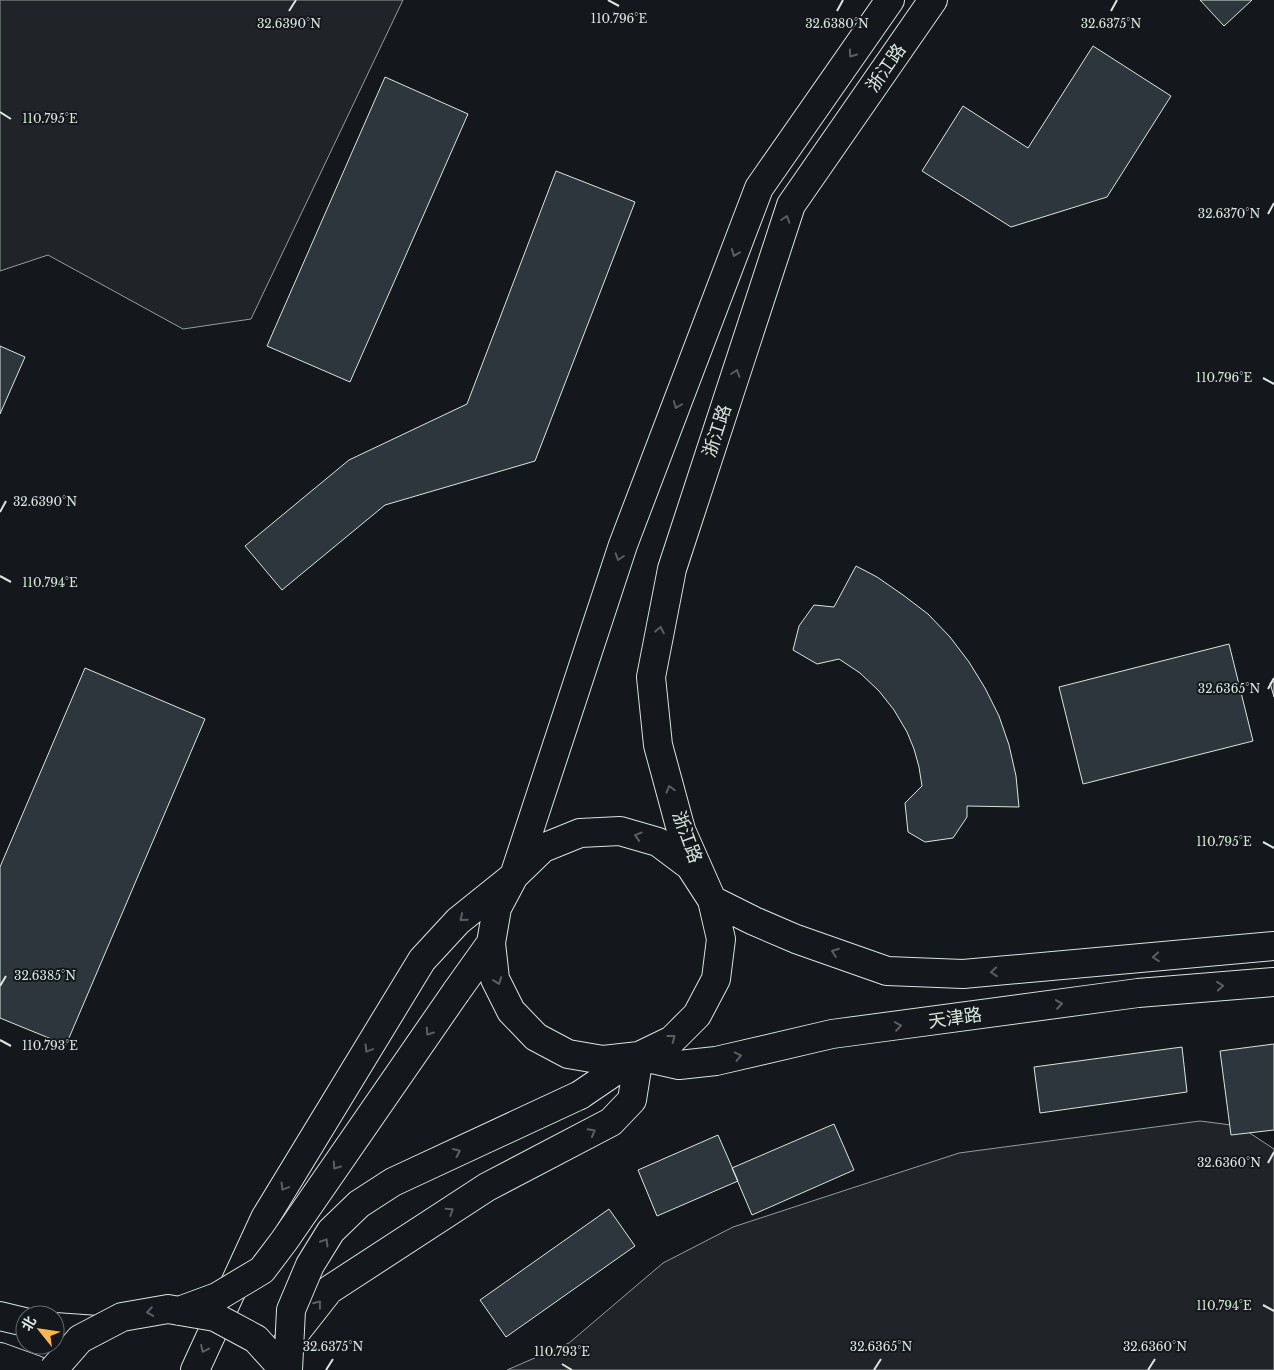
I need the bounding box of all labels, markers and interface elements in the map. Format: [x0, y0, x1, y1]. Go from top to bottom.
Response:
text: 110.796°E [591, 11, 647, 26]
text: 32.6390°N [257, 16, 321, 31]
text: 32.6380°N [805, 16, 869, 31]
text: 32.6375°N [1081, 16, 1141, 31]
street label: 浙江路 [862, 40, 910, 96]
one-way arrow [849, 49, 858, 58]
text: 110.795°E [22, 111, 78, 126]
text: 32.6370°N [1198, 206, 1260, 221]
one-way arrow [781, 215, 791, 224]
one-way arrow [730, 248, 741, 257]
one-way arrow [730, 370, 740, 378]
text: 110.796°E [1196, 370, 1252, 385]
one-way arrow [672, 400, 683, 409]
street label: 浙江路 [698, 402, 736, 460]
text: 32.6390°N [13, 494, 77, 509]
one-way arrow [615, 552, 625, 561]
text: 110.794°E [22, 575, 78, 590]
one-way arrow [655, 625, 665, 634]
text: 32.6365°N [1198, 681, 1260, 696]
one-way arrow [665, 785, 676, 794]
street label: 浙江路 [667, 808, 707, 866]
one-way arrow [634, 832, 643, 842]
text: 110.795°E [1196, 834, 1252, 849]
one-way arrow [459, 912, 468, 921]
one-way arrow [831, 948, 840, 958]
one-way arrow [1151, 951, 1159, 962]
one-way arrow [990, 966, 998, 977]
text: 32.6385°N [14, 968, 76, 983]
one-way arrow [492, 977, 502, 985]
one-way arrow [1217, 981, 1225, 992]
one-way arrow [1055, 999, 1063, 1010]
street label: 天津路 [927, 1003, 983, 1033]
one-way arrow [894, 1021, 902, 1031]
one-way arrow [426, 1026, 435, 1036]
one-way arrow [666, 1035, 675, 1043]
text: 110.793°E [22, 1038, 78, 1053]
one-way arrow [365, 1043, 375, 1052]
one-way arrow [734, 1051, 743, 1062]
one-way arrow [587, 1128, 596, 1138]
one-way arrow [452, 1148, 461, 1158]
text: 32.6360°N [1197, 1155, 1261, 1170]
one-way arrow [333, 1160, 342, 1169]
one-way arrow [280, 1182, 290, 1191]
one-way arrow [445, 1208, 454, 1218]
one-way arrow [318, 1238, 328, 1247]
text: 110.794°E [1196, 1298, 1252, 1313]
one-way arrow [312, 1300, 321, 1310]
north arrow [15, 1305, 65, 1355]
one-way arrow [146, 1306, 155, 1316]
text: 北 [17, 1313, 40, 1334]
text: 32.6375°N [303, 1339, 363, 1354]
text: 32.6365°N [850, 1339, 912, 1354]
text: 32.6360°N [1123, 1339, 1187, 1354]
one-way arrow [200, 1344, 211, 1353]
text: 110.793°E [534, 1344, 590, 1359]

